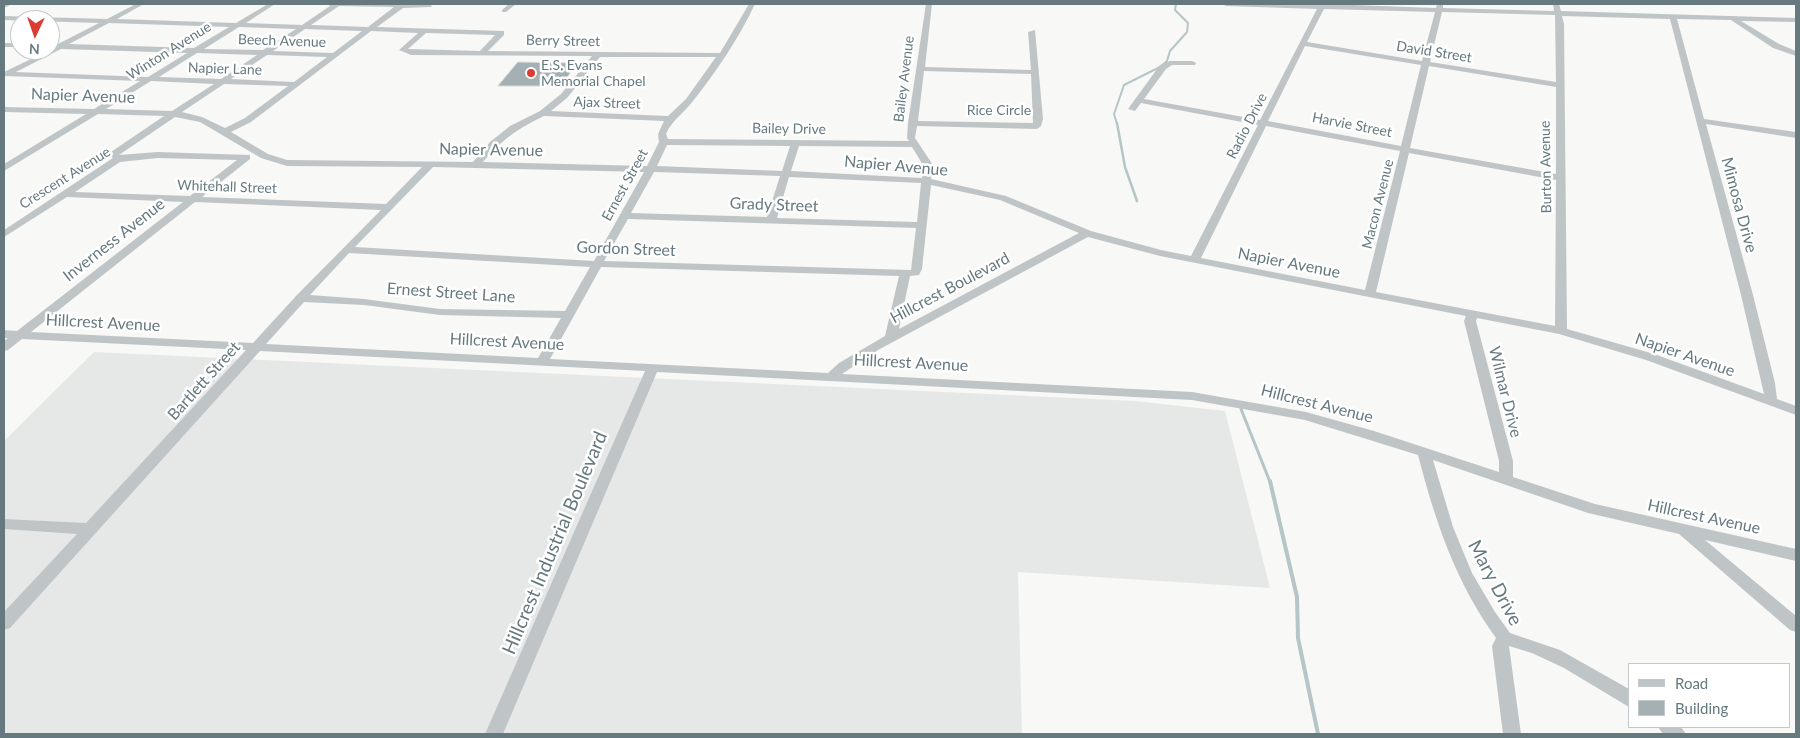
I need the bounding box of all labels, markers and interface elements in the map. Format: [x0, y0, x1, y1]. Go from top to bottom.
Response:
north arrow [10, 10, 60, 60]
street label: Winton Avenue [124, 18, 214, 84]
street label: Beech Avenue [238, 31, 326, 51]
street label: Berry Street [526, 32, 600, 50]
street label: Bailey Avenue [890, 35, 918, 123]
street label: David Street [1395, 38, 1473, 66]
text: N [28, 41, 40, 58]
place label: E.S. Evans Memorial Chapel [541, 57, 646, 90]
street label: Napier Lane [188, 59, 262, 79]
marker: E.S. Evans Memorial Chapel [525, 67, 537, 79]
street label: Napier Avenue [31, 85, 135, 107]
street label: Radio Drive [1223, 90, 1271, 162]
street label: Ajax Street [573, 93, 641, 113]
street label: Rice Circle [967, 102, 1031, 118]
street label: Harvie Street [1311, 109, 1393, 141]
street label: Bailey Drive [752, 120, 826, 138]
street label: Burton Avenue [1537, 121, 1555, 213]
street label: Napier Avenue [439, 139, 543, 161]
street label: Crescent Avenue [16, 143, 114, 213]
street label: Ernest Street [598, 146, 652, 224]
street label: Napier Avenue [843, 152, 949, 180]
street label: Mimosa Drive [1717, 155, 1761, 255]
street label: Macon Avenue [1359, 157, 1397, 251]
street label: Whitehall Street [177, 177, 277, 197]
street label: Inverness Avenue [59, 194, 169, 286]
street label: Grady Street [729, 194, 819, 216]
street label: Gordon Street [576, 238, 676, 260]
street label: Napier Avenue [1236, 244, 1342, 282]
street label: Hillcrest Boulevard [887, 248, 1013, 328]
street label: Ernest Street Lane [386, 279, 516, 307]
street label: Hillcrest Avenue [45, 310, 161, 336]
street label: Hillcrest Avenue [449, 329, 565, 355]
street label: Napier Avenue [1633, 329, 1737, 381]
street label: Bartlett Street [164, 338, 244, 424]
street label: Wilmar Drive [1484, 344, 1526, 440]
street label: Hillcrest Avenue [853, 350, 969, 376]
street label: Hillcrest Avenue [1259, 381, 1375, 427]
street label: Hillcrest Industrial Boulevard [498, 428, 612, 658]
street label: Hillcrest Avenue [1646, 496, 1762, 538]
street label: Mary Drive [1463, 536, 1527, 630]
legend [1628, 663, 1790, 728]
text: Road [1675, 674, 1708, 692]
text: Building [1675, 699, 1728, 717]

